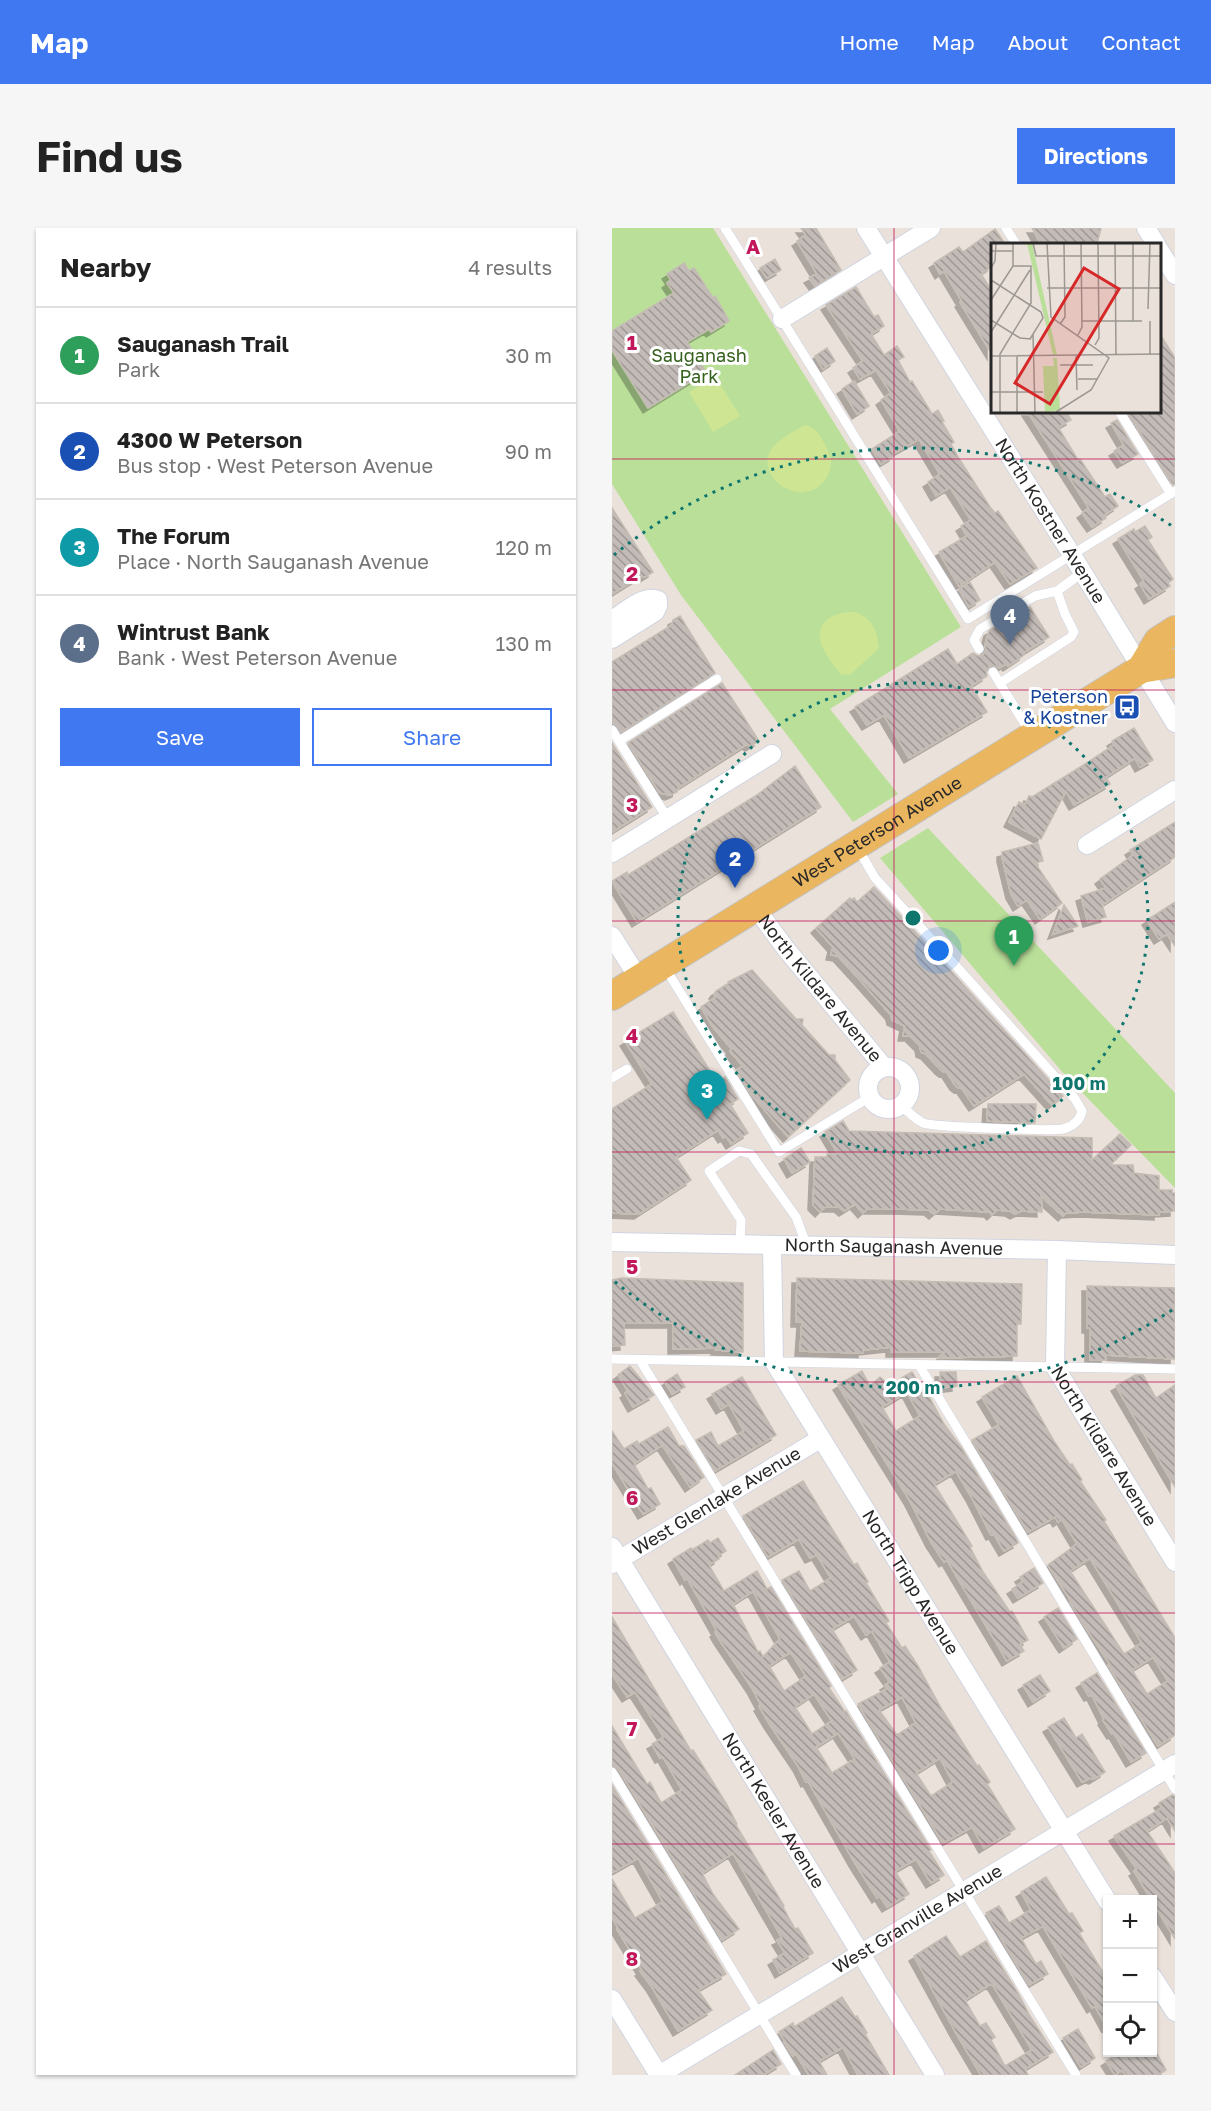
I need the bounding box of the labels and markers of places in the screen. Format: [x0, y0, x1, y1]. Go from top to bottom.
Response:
pin: 4 [990, 596, 1030, 645]
place label: Peterson & Kostner [1023, 685, 1108, 728]
bus stop icon: Peterson & Kostner [1112, 692, 1142, 722]
pin: 2 [716, 838, 754, 888]
centre of rings [903, 908, 923, 928]
pin: 1 [994, 916, 1034, 966]
pin: 3 [688, 1070, 727, 1120]

